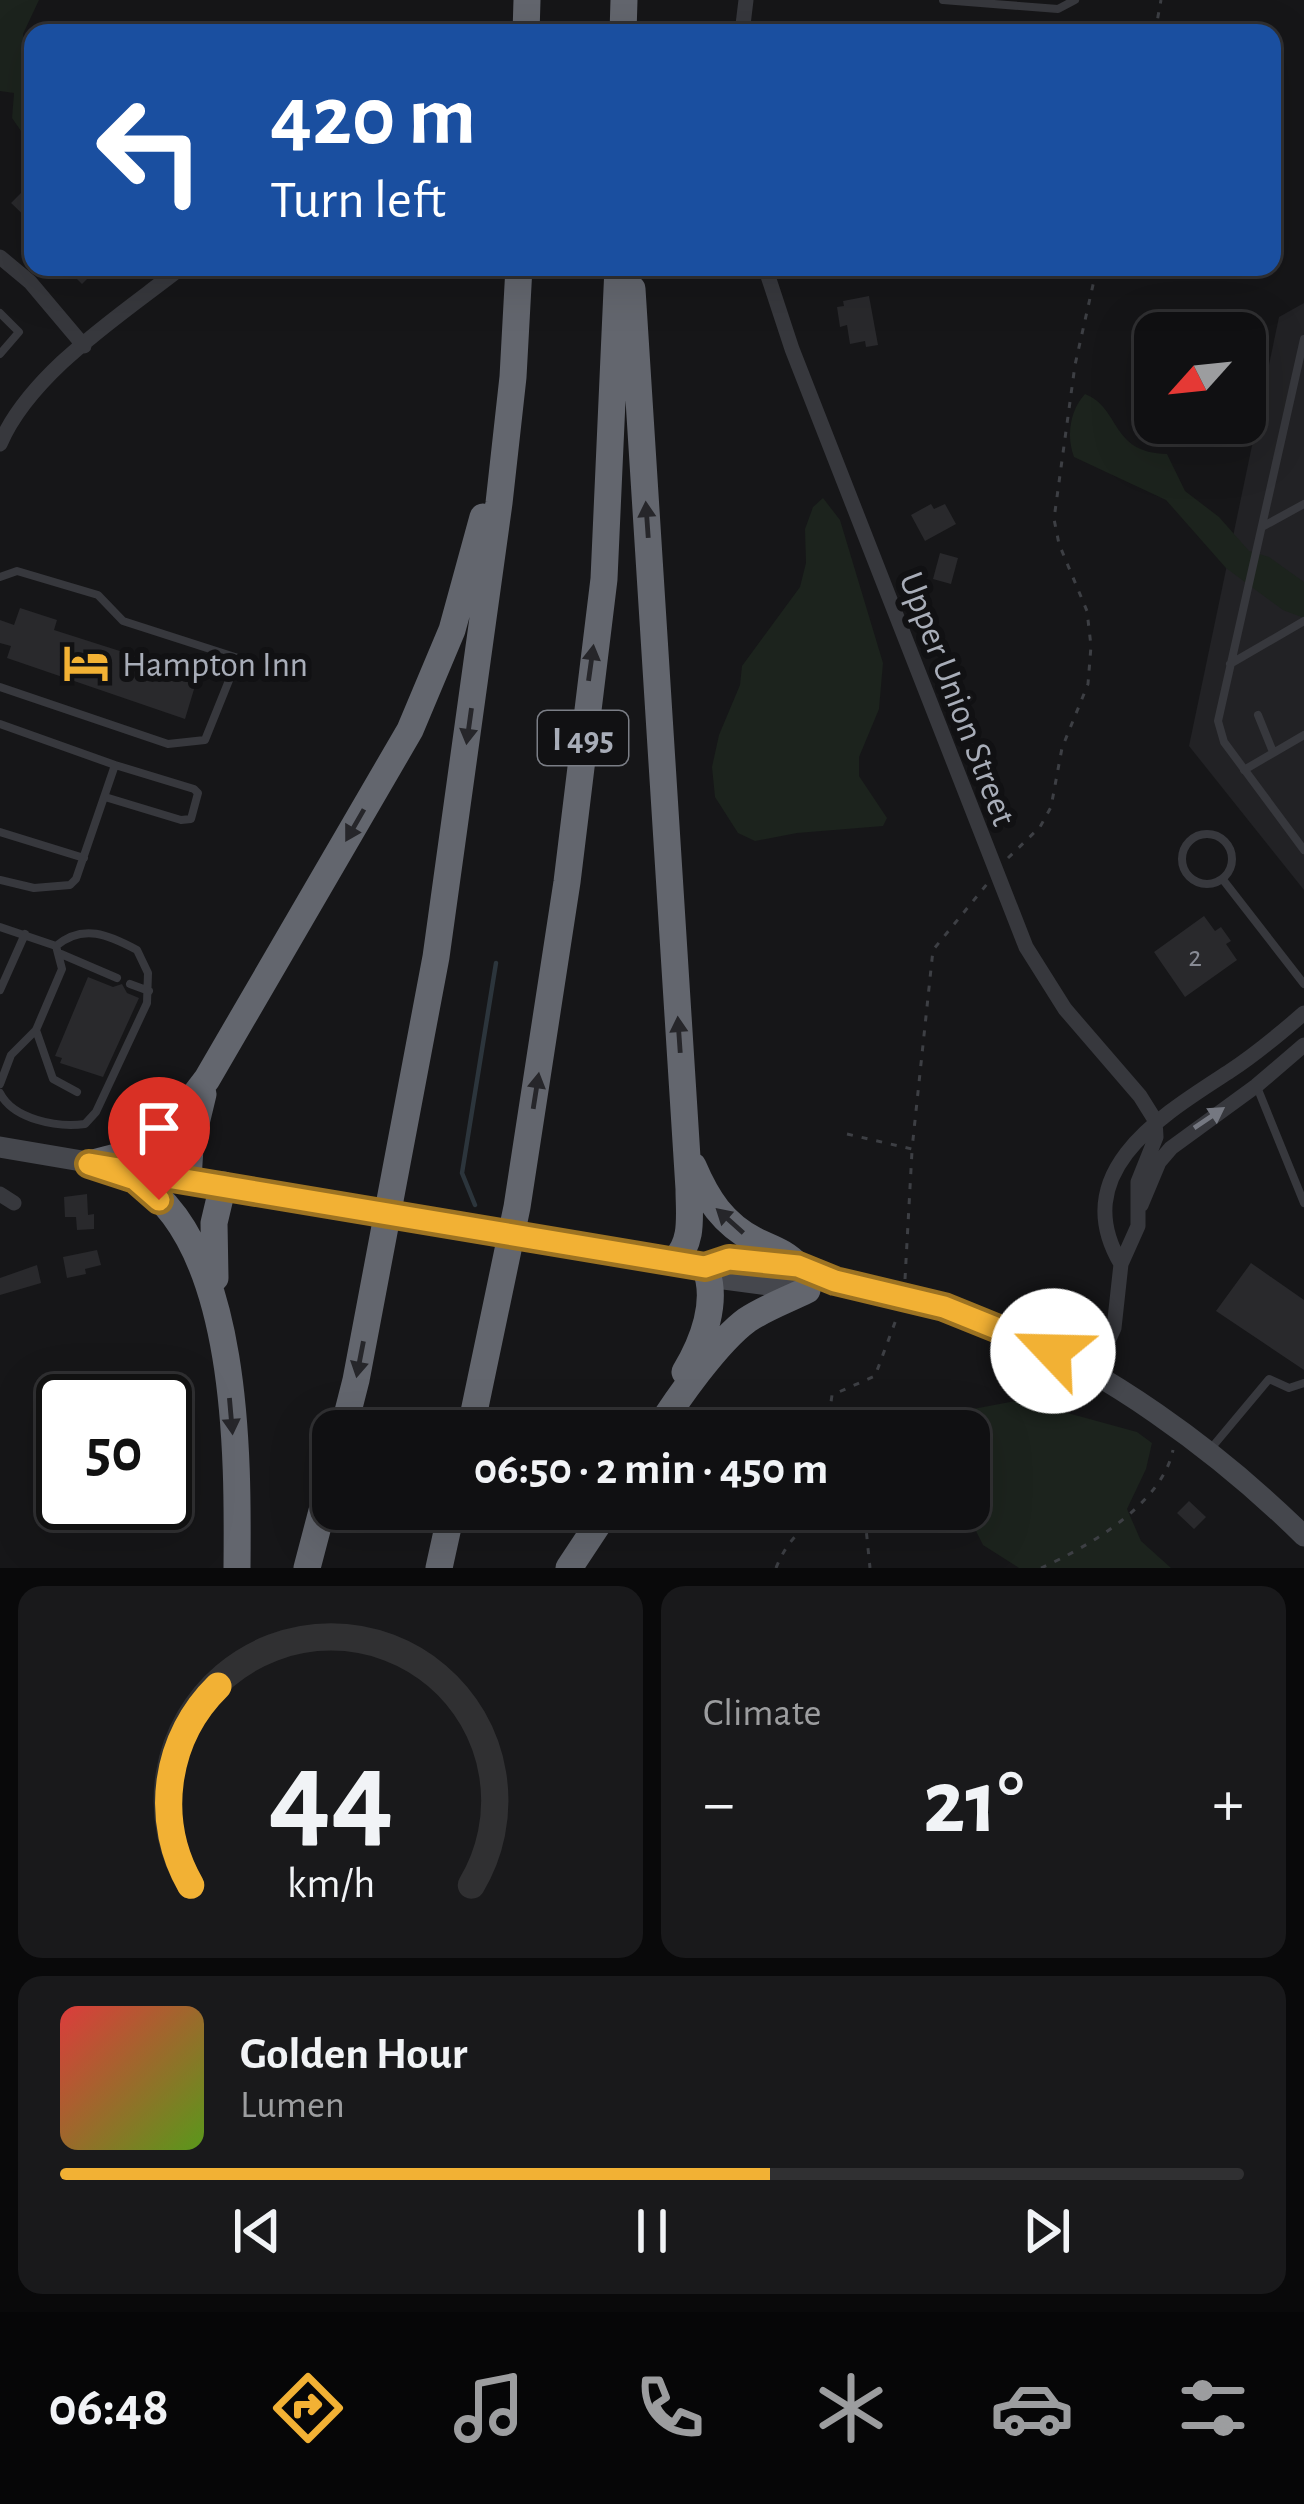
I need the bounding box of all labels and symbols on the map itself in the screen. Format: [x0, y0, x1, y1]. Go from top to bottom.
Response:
north arrow [1134, 312, 1266, 444]
one-way arrow [637, 501, 656, 538]
street label: Upper Union Street [892, 567, 1022, 831]
hotel icon: Hampton Inn [61, 638, 111, 688]
one-way arrow [582, 644, 601, 681]
place label: Hampton Inn [122, 647, 308, 683]
one-way arrow [459, 708, 478, 745]
road number: I 495 [538, 711, 628, 765]
one-way arrow [345, 808, 366, 842]
house number: 2 [1188, 942, 1202, 972]
one-way arrow [669, 1015, 688, 1053]
one-way arrow [527, 1072, 546, 1110]
pin [108, 1077, 210, 1200]
one-way arrow [1193, 1107, 1226, 1130]
one-way arrow [715, 1208, 744, 1235]
position arrow [990, 1288, 1116, 1414]
one-way arrow [350, 1341, 369, 1379]
speed limit sign: 50 [36, 1374, 192, 1530]
one-way arrow [222, 1398, 241, 1435]

